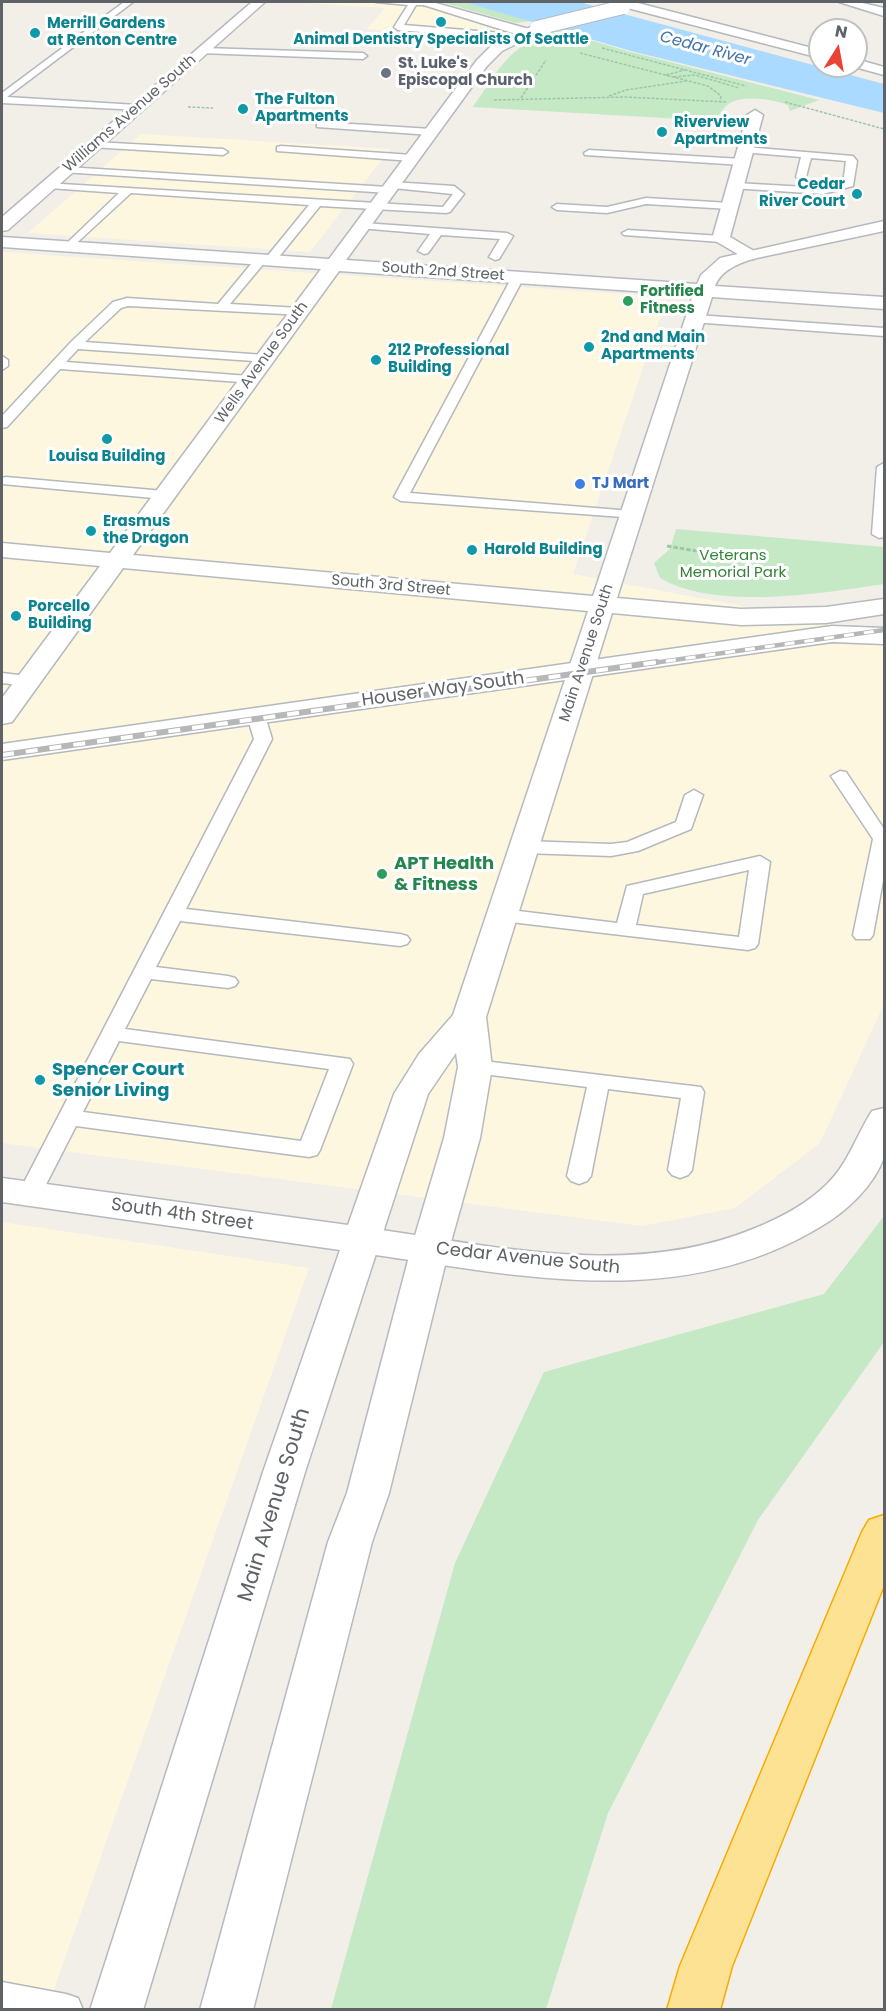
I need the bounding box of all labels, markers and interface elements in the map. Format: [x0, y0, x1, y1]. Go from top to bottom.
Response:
place label: Merrill Gardens at Renton Centre [47, 15, 177, 50]
marker: Animal Dentistry Specialists Of Seattle [434, 15, 448, 29]
north arrow [808, 18, 868, 78]
text: N [833, 19, 849, 44]
marker: Merrill Gardens at Renton Centre [28, 26, 42, 40]
water label: Cedar River [658, 28, 752, 70]
place label: Animal Dentistry Specialists Of Seattle [293, 31, 589, 49]
street label: Williams Avenue South [60, 51, 200, 177]
place label: St. Luke's Episcopal Church [398, 55, 533, 90]
marker: St. Luke's Episcopal Church [379, 66, 393, 80]
place label: The Fulton Apartments [255, 91, 349, 126]
marker: The Fulton Apartments [236, 102, 250, 116]
place label: Riverview Apartments [674, 114, 768, 149]
marker: Riverview Apartments [655, 125, 669, 139]
place label: Cedar River Court [759, 176, 845, 211]
marker: Cedar River Court [850, 187, 864, 201]
street label: South 2nd Street [381, 259, 505, 285]
place label: Fortified Fitness [640, 283, 704, 318]
marker: Fortified Fitness [621, 294, 635, 308]
street label: Wells Avenue South [212, 298, 312, 428]
place label: 2nd and Main Apartments [601, 329, 705, 364]
marker: 2nd and Main Apartments [582, 340, 596, 354]
place label: 212 Professional Building [388, 342, 509, 377]
marker: 212 Professional Building [369, 353, 383, 367]
marker: Louisa Building [100, 432, 114, 446]
place label: Louisa Building [49, 448, 165, 466]
place label: TJ Mart [592, 475, 649, 493]
marker: TJ Mart [573, 477, 587, 491]
place label: Erasmus the Dragon [103, 513, 189, 548]
marker: Erasmus the Dragon [84, 524, 98, 538]
place label: Harold Building [484, 541, 603, 559]
marker: Harold Building [465, 543, 479, 557]
park label: Veterans Memorial Park [680, 547, 786, 582]
street label: South 3rd Street [331, 572, 451, 600]
street label: Main Avenue South [556, 582, 618, 724]
place label: Porcello Building [28, 598, 92, 633]
marker: Porcello Building [9, 609, 23, 623]
street label: Houser Way South [360, 668, 526, 712]
place label: APT Health & Fitness [394, 853, 494, 896]
marker: APT Health & Fitness [375, 867, 389, 881]
place label: Spencer Court Senior Living [52, 1059, 184, 1102]
marker: Spencer Court Senior Living [33, 1073, 47, 1087]
street label: South 4th Street [110, 1194, 254, 1236]
street label: Cedar Avenue South [435, 1239, 621, 1279]
street label: Main Avenue South [234, 1405, 316, 1605]

